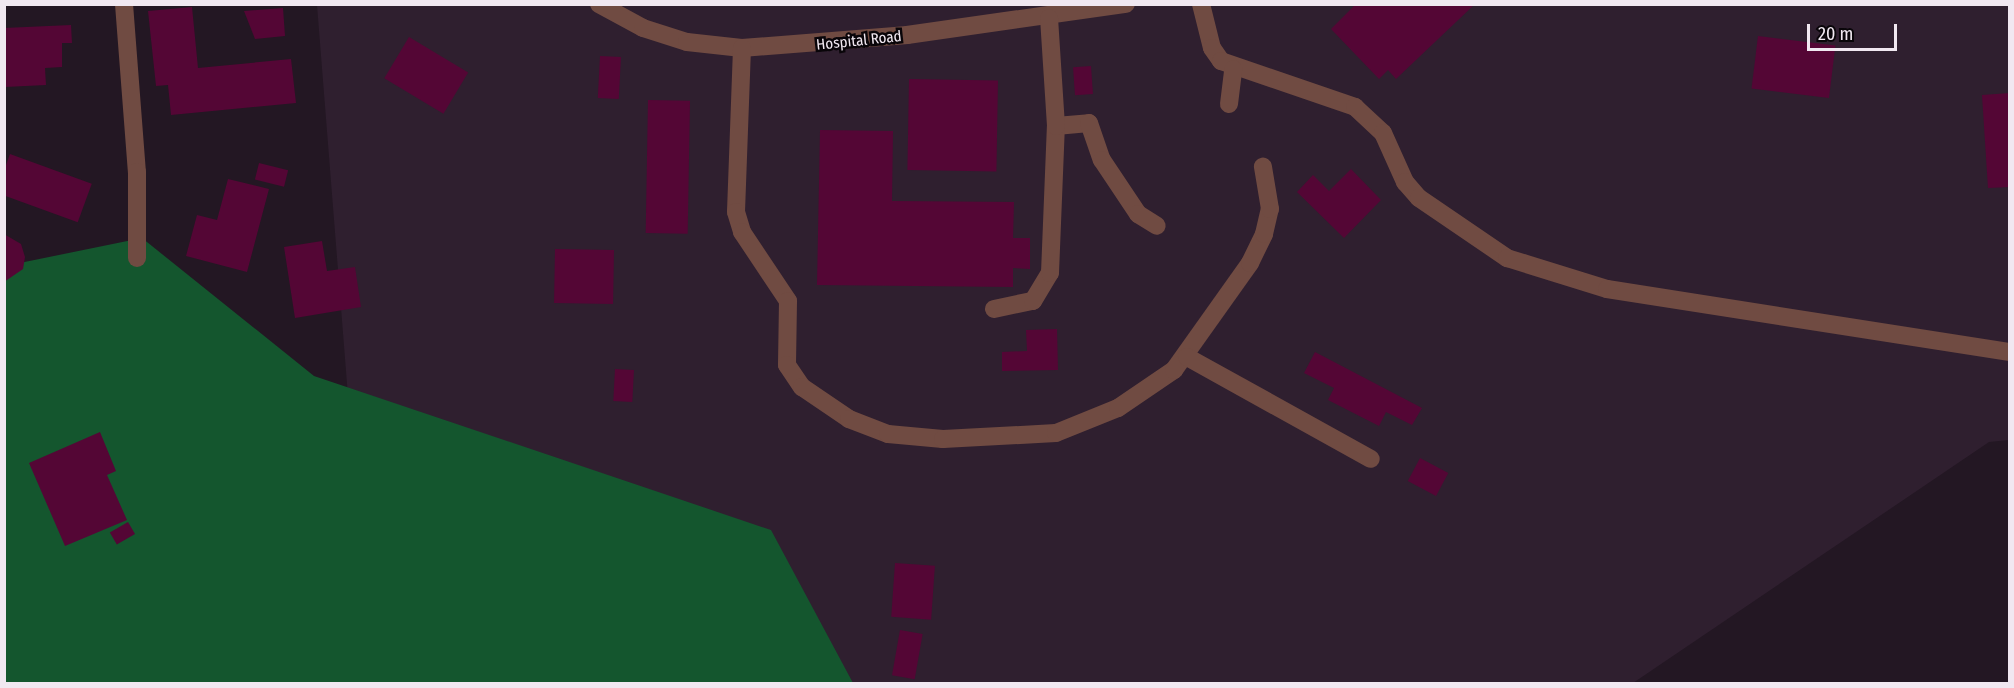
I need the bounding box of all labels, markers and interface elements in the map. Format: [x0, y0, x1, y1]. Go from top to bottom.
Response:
scale bar [1810, 12, 1900, 50]
text: 20 m [1818, 23, 1853, 45]
street label: Hospital Road [815, 28, 903, 54]

